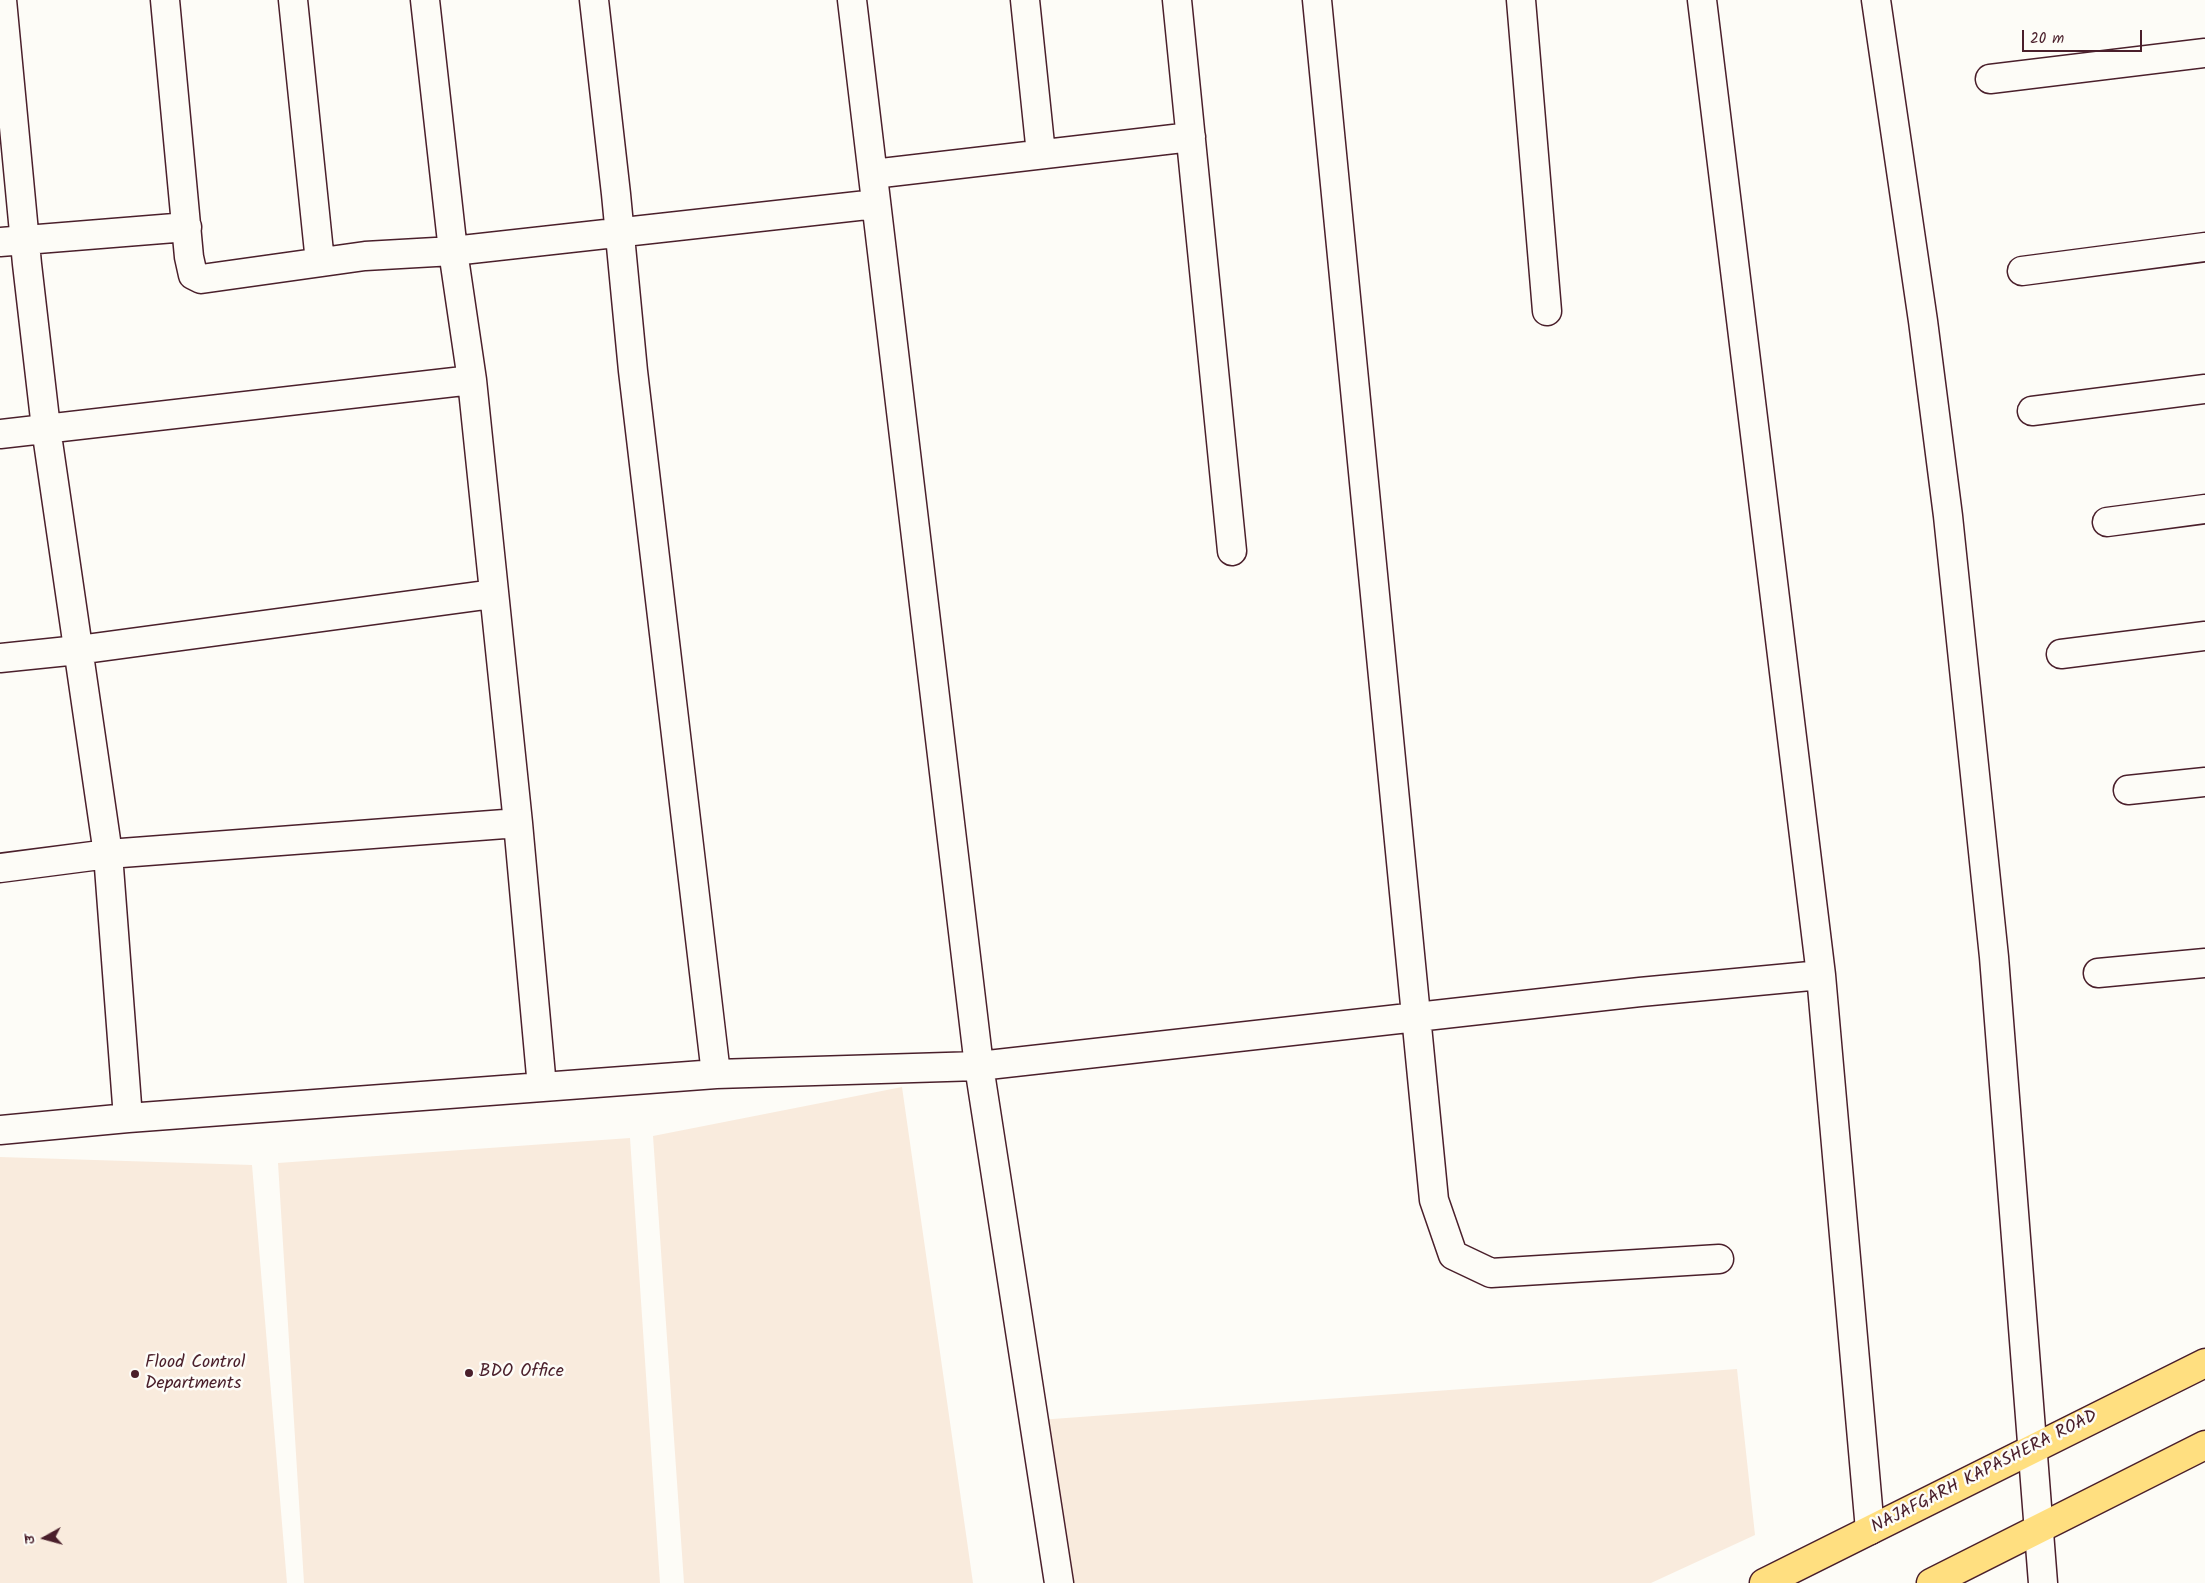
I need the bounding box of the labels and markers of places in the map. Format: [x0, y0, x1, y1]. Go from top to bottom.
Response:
place label: Flood Control Departments [145, 1353, 245, 1396]
place label: BDO Office [479, 1362, 564, 1384]
marker: BDO Office [463, 1367, 475, 1379]
marker: Flood Control Departments [129, 1368, 141, 1380]

